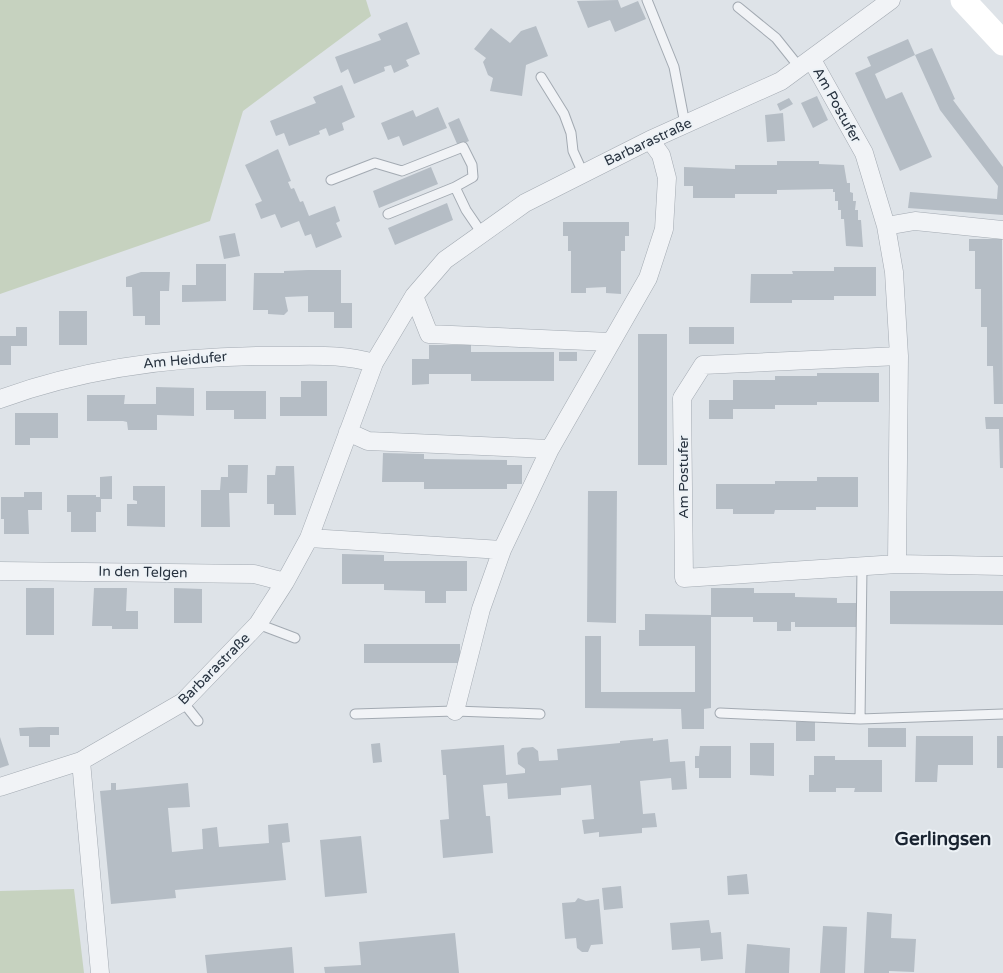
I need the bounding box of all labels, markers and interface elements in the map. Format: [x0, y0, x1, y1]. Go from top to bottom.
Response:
street label: Am Postufer [809, 64, 865, 146]
street label: Barbarastraße [602, 114, 695, 170]
street label: Am Heidufer [142, 348, 228, 372]
street label: Am Postufer [675, 435, 692, 519]
street label: In den Telgen [98, 563, 188, 581]
street label: Barbarastraße [175, 630, 253, 708]
district label: Gerlingsen [895, 828, 991, 851]

